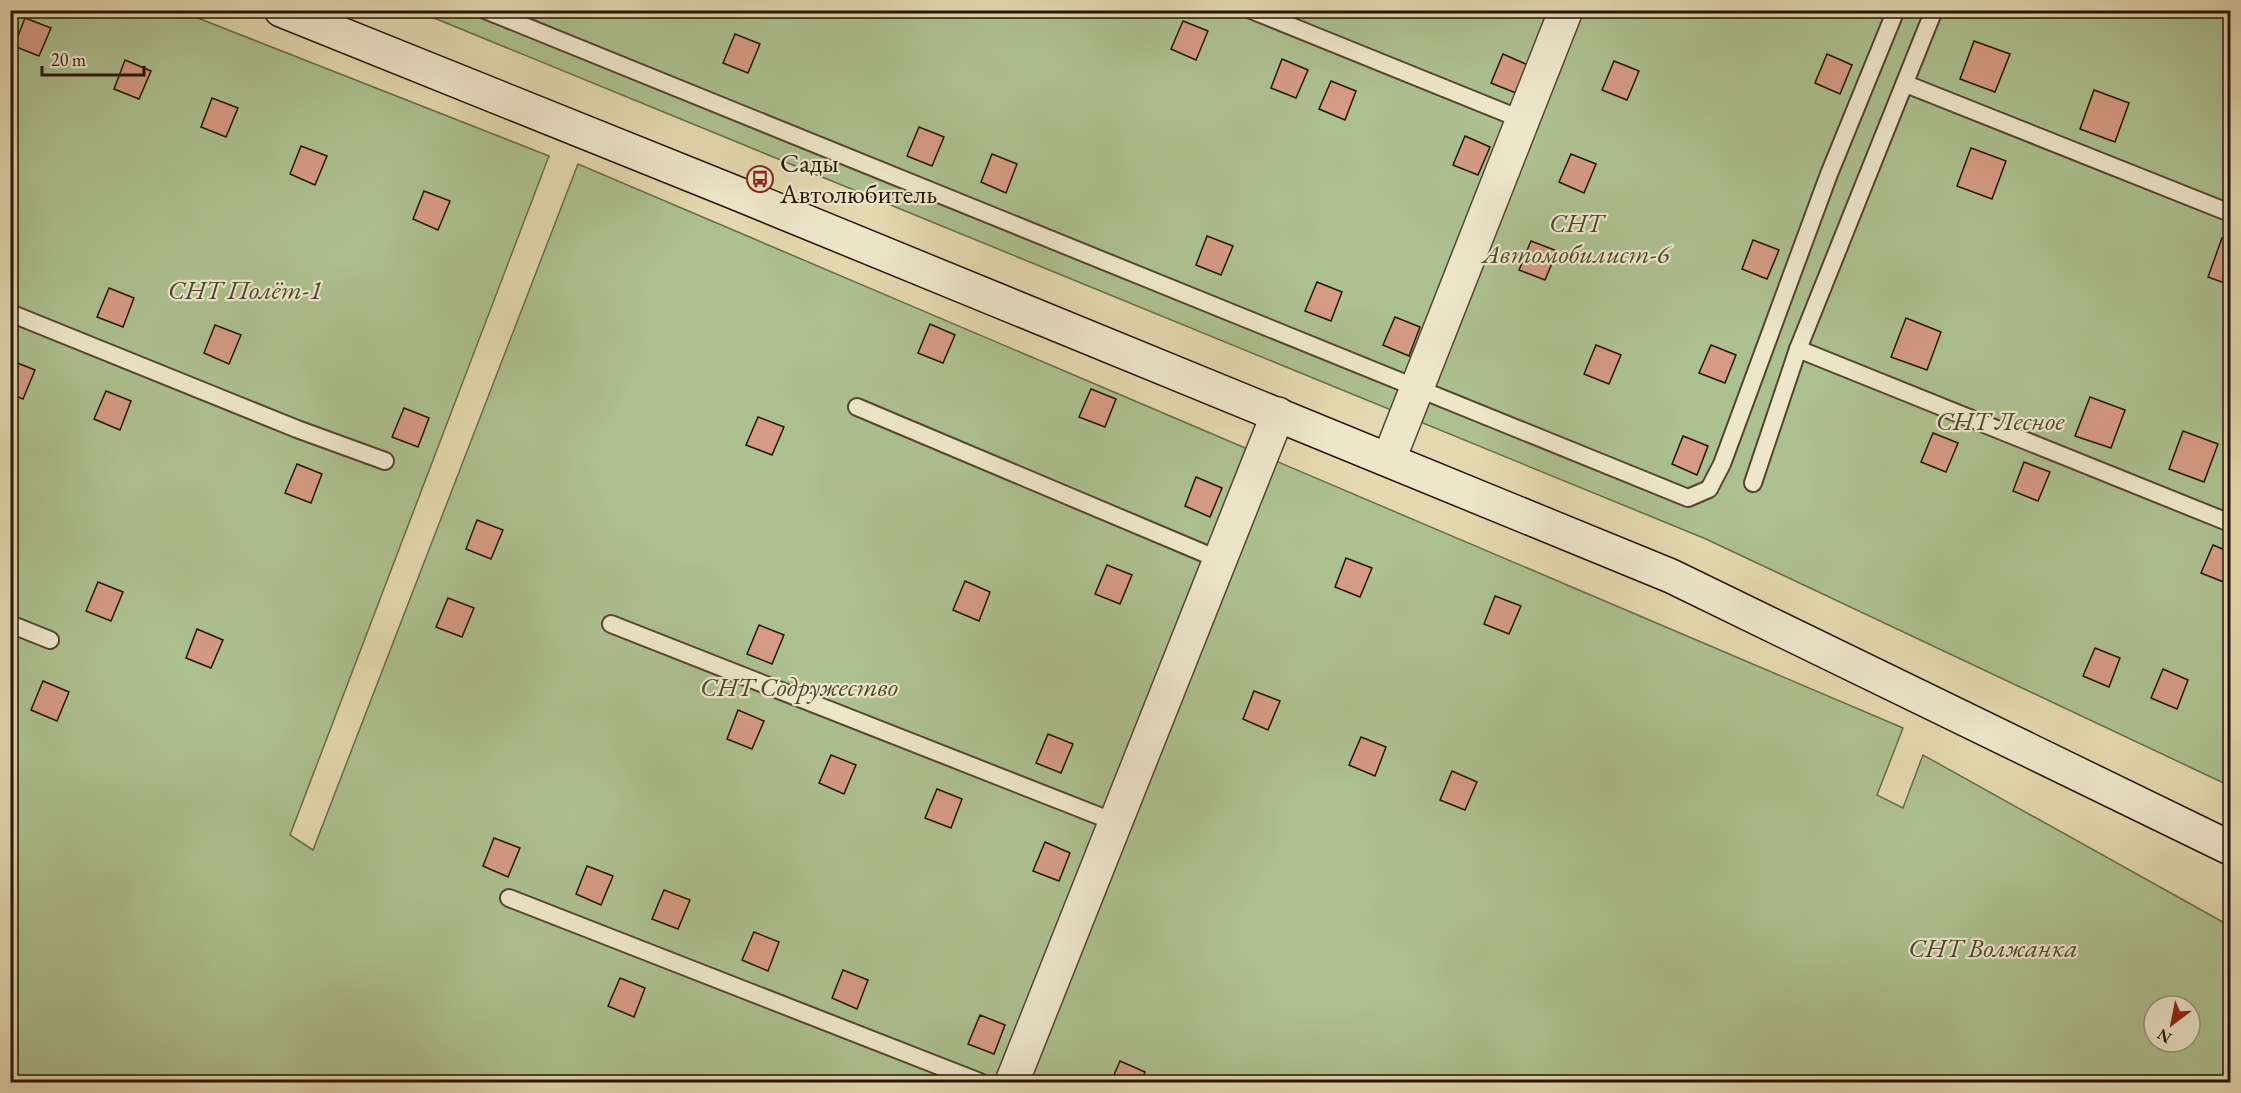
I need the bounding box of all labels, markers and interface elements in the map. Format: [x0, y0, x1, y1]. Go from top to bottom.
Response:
scale bar [42, 39, 144, 77]
text: 20 m [51, 48, 86, 71]
place label: Сады Автолюбитель [779, 145, 937, 211]
bus stop icon: Сады Автолюбитель [745, 164, 775, 194]
park label: СНТ Автомобилист-6 [1480, 205, 1673, 271]
park label: СНТ Полёт-1 [168, 272, 322, 307]
park label: СНТ Лесное [1936, 403, 2065, 438]
park label: СНТ Содружество [700, 669, 898, 704]
park label: СНТ Волжанка [1908, 930, 2078, 965]
north arrow [2142, 994, 2202, 1054]
text: N [2153, 1024, 2175, 1049]

